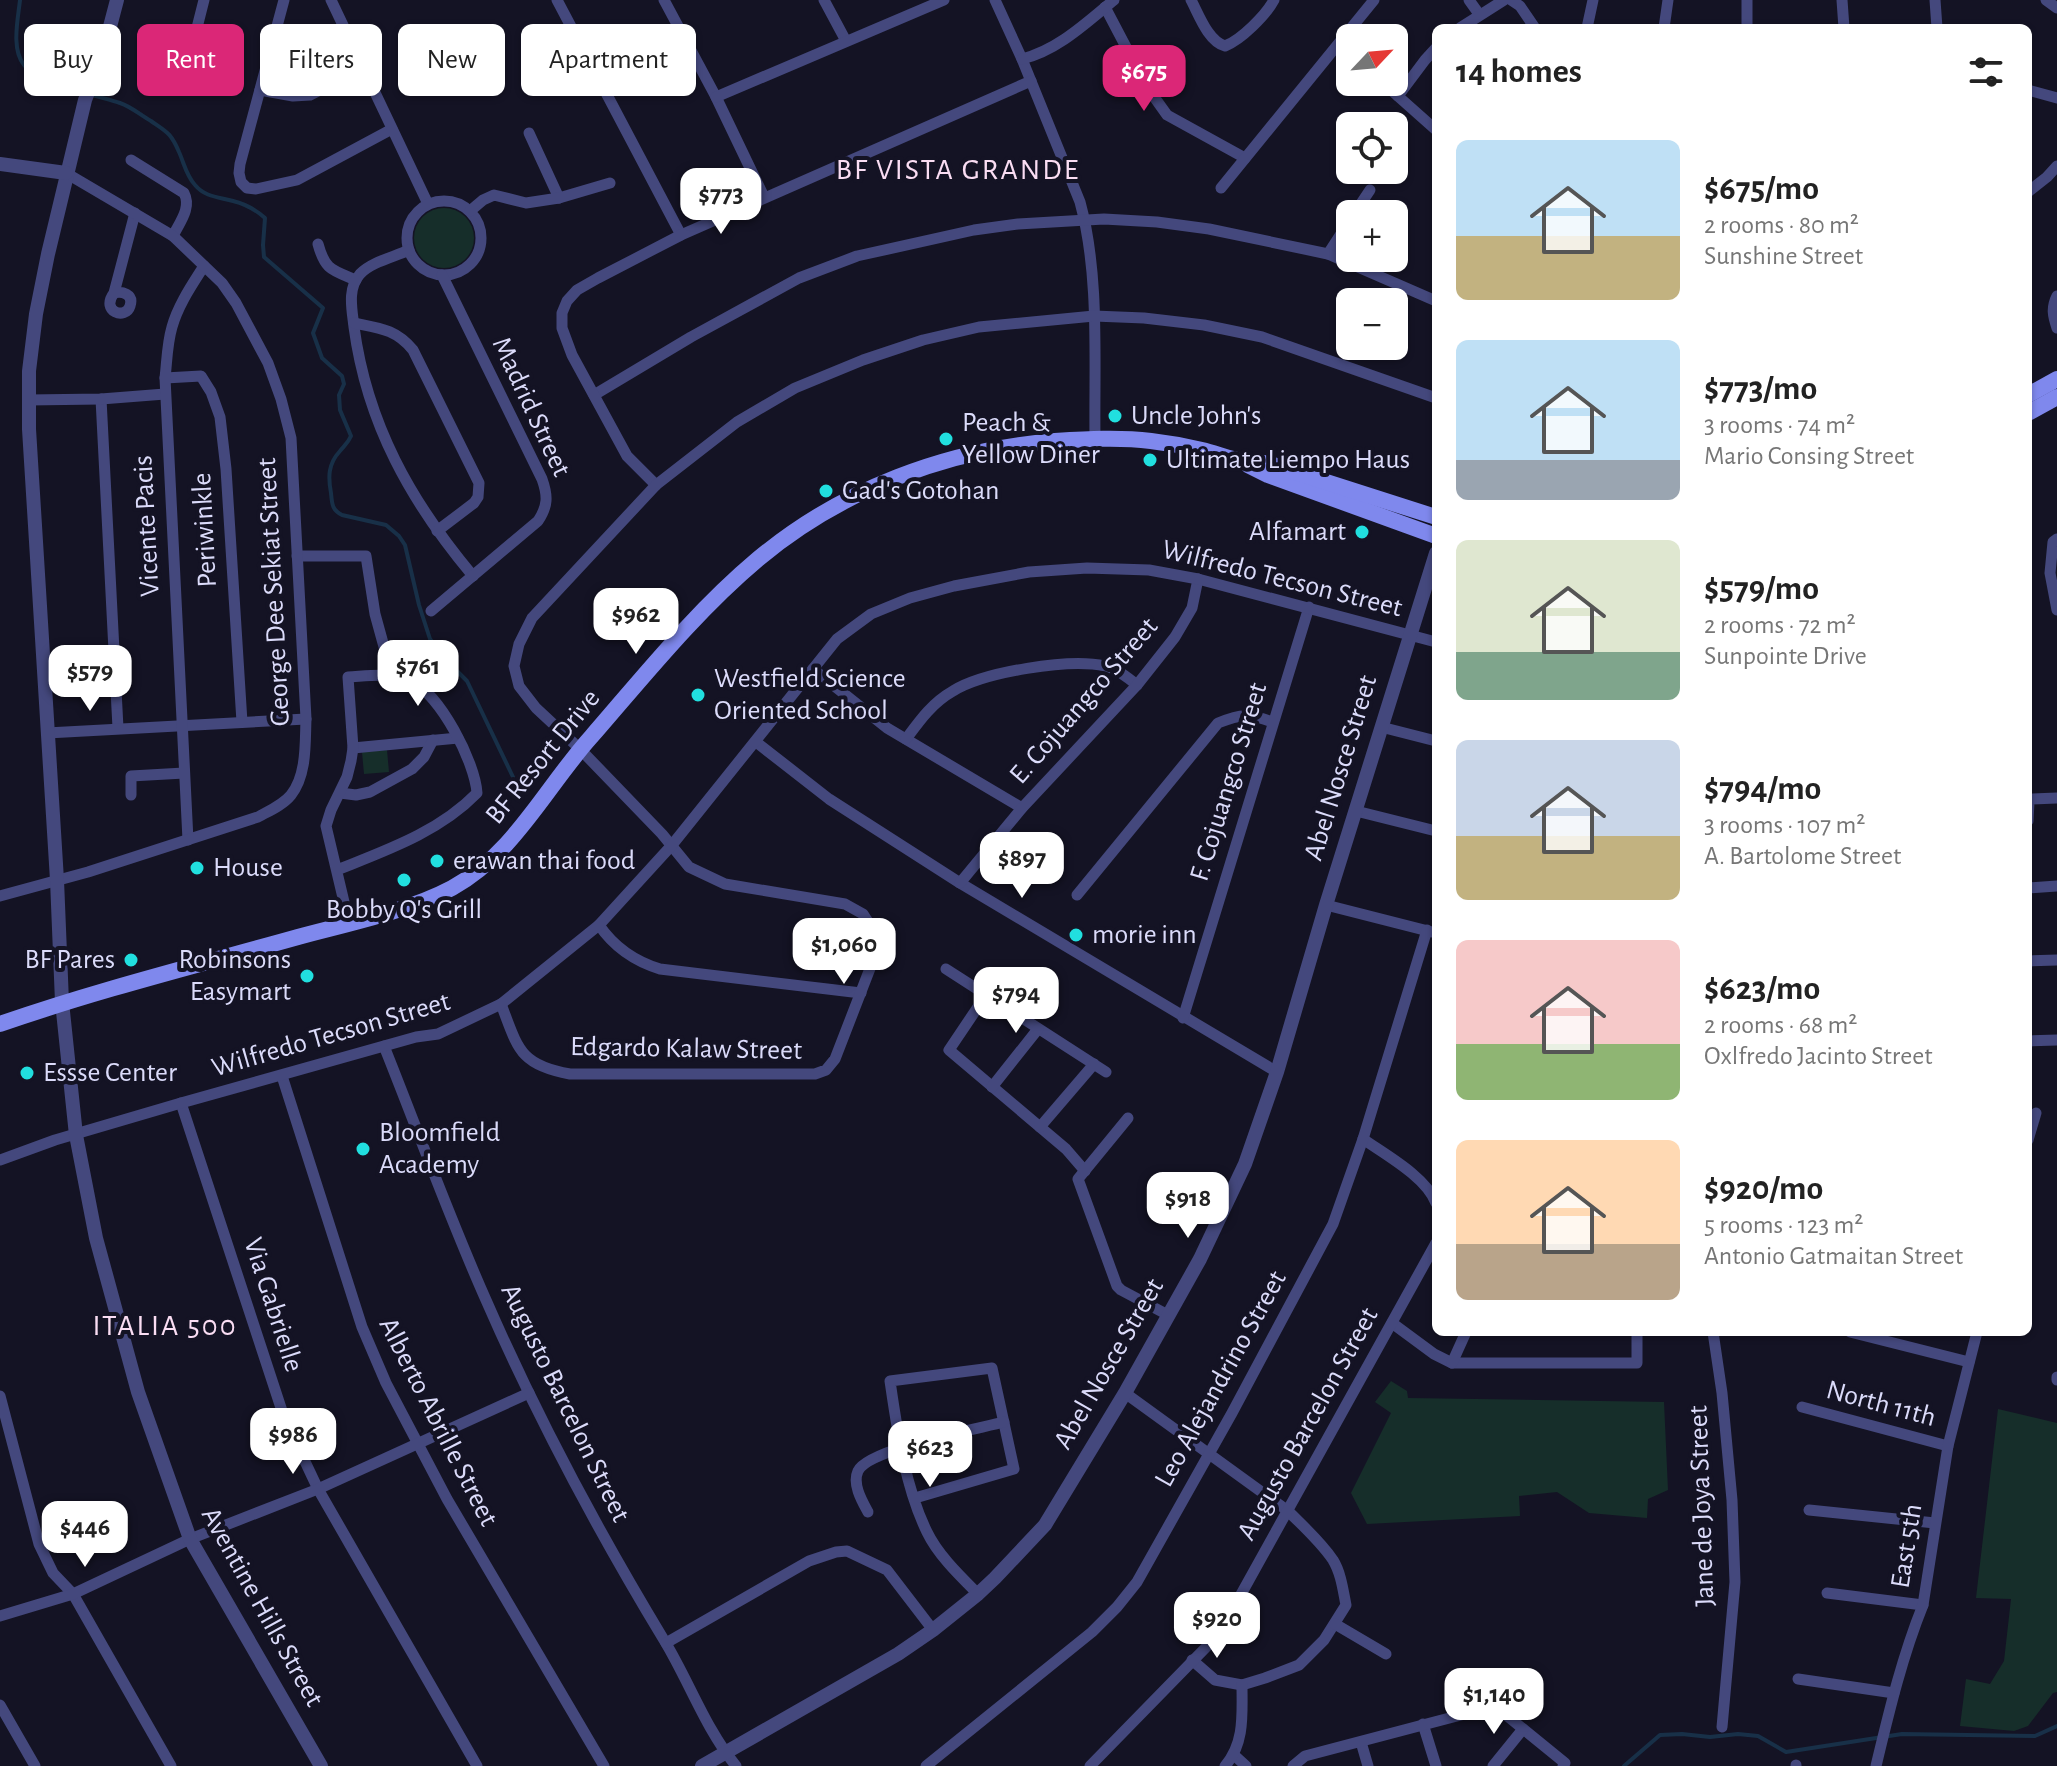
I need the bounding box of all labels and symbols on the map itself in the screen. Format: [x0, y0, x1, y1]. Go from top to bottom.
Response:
north arrow [1336, 24, 1408, 96]
pin: $675 [1097, 45, 1191, 113]
district label: BF VISTA GRANDE [836, 155, 1080, 185]
pin: $773 [674, 168, 768, 236]
street label: Madrid Street [487, 333, 575, 481]
place label: Uncle John's [1131, 402, 1261, 430]
marker: Uncle John's [1106, 407, 1124, 425]
place label: Peach & Yellow Diner [962, 409, 1100, 469]
marker: Peach & Yellow Diner [937, 430, 955, 448]
place label: Ultimate Liempo Haus [1166, 446, 1410, 474]
marker: Ultimate Liempo Haus [1141, 451, 1159, 469]
street label: Vicente Pacis [129, 455, 165, 597]
street label: George Dee Sekiat Street [253, 457, 295, 727]
street label: Periwinkle [188, 472, 222, 588]
place label: Gad's Gotohan [842, 477, 1000, 505]
marker: Gad's Gotohan [817, 482, 835, 500]
place label: Alfamart [1249, 518, 1346, 546]
marker: Alfamart [1353, 523, 1371, 541]
street label: Wilfredo Tecson Street [1159, 536, 1405, 622]
pin: $962 [589, 588, 683, 656]
street label: E. Cojuangco Street [1005, 613, 1163, 789]
pin: $761 [371, 640, 465, 708]
pin: $579 [43, 645, 137, 713]
place label: Westfield Science Oriented School [714, 665, 906, 725]
street label: Abel Nosce Street [1300, 672, 1382, 864]
street label: F. Cojuangco Street [1186, 680, 1272, 884]
street label: BF Resort Drive [481, 684, 605, 830]
marker: Westfield Science Oriented School [689, 686, 707, 704]
pin: $897 [975, 832, 1069, 900]
place label: erawan thai food [453, 847, 635, 875]
marker: erawan thai food [428, 852, 446, 870]
place label: House [213, 854, 283, 882]
marker: House [188, 859, 206, 877]
marker: Bobby Q's Grill [395, 871, 413, 889]
place label: Bobby Q's Grill [326, 896, 482, 924]
pin: $1,060 [779, 918, 909, 986]
place label: morie inn [1092, 921, 1197, 949]
marker: morie inn [1067, 926, 1085, 944]
place label: BF Pares [24, 946, 115, 974]
place label: Robinsons Easymart [178, 946, 291, 1006]
marker: BF Pares [122, 951, 140, 969]
marker: Robinsons Easymart [298, 967, 316, 985]
pin: $794 [969, 967, 1063, 1035]
street label: Wilfredo Tecson Street [209, 988, 453, 1082]
street label: Edgardo Kalaw Street [570, 1033, 802, 1065]
place label: Essse Center [43, 1059, 177, 1087]
marker: Essse Center [18, 1064, 36, 1082]
place label: Bloomfield Academy [379, 1119, 500, 1179]
marker: Bloomfield Academy [354, 1140, 372, 1158]
pin: $918 [1141, 1172, 1235, 1240]
street label: Via Gabrielle [238, 1234, 308, 1376]
street label: Leo Alejandrino Street [1150, 1266, 1292, 1492]
street label: Abel Nosce Street [1049, 1274, 1169, 1454]
street label: Augusto Barcelon Street [495, 1280, 635, 1526]
street label: Augusto Barcelon Street [1233, 1303, 1384, 1545]
district label: ITALIA 500 [92, 1311, 238, 1341]
street label: Alberto Abrille Street [373, 1313, 503, 1531]
street label: North 11th [1823, 1376, 1939, 1432]
street label: Jane de Joya Street [1684, 1405, 1720, 1607]
pin: $986 [246, 1408, 340, 1476]
pin: $623 [883, 1421, 977, 1489]
pin: $446 [38, 1501, 132, 1569]
street label: East 5th [1887, 1502, 1927, 1590]
street label: Aventine Hills Street [196, 1503, 328, 1711]
pin: $920 [1170, 1592, 1264, 1660]
pin: $1,140 [1429, 1668, 1559, 1736]

